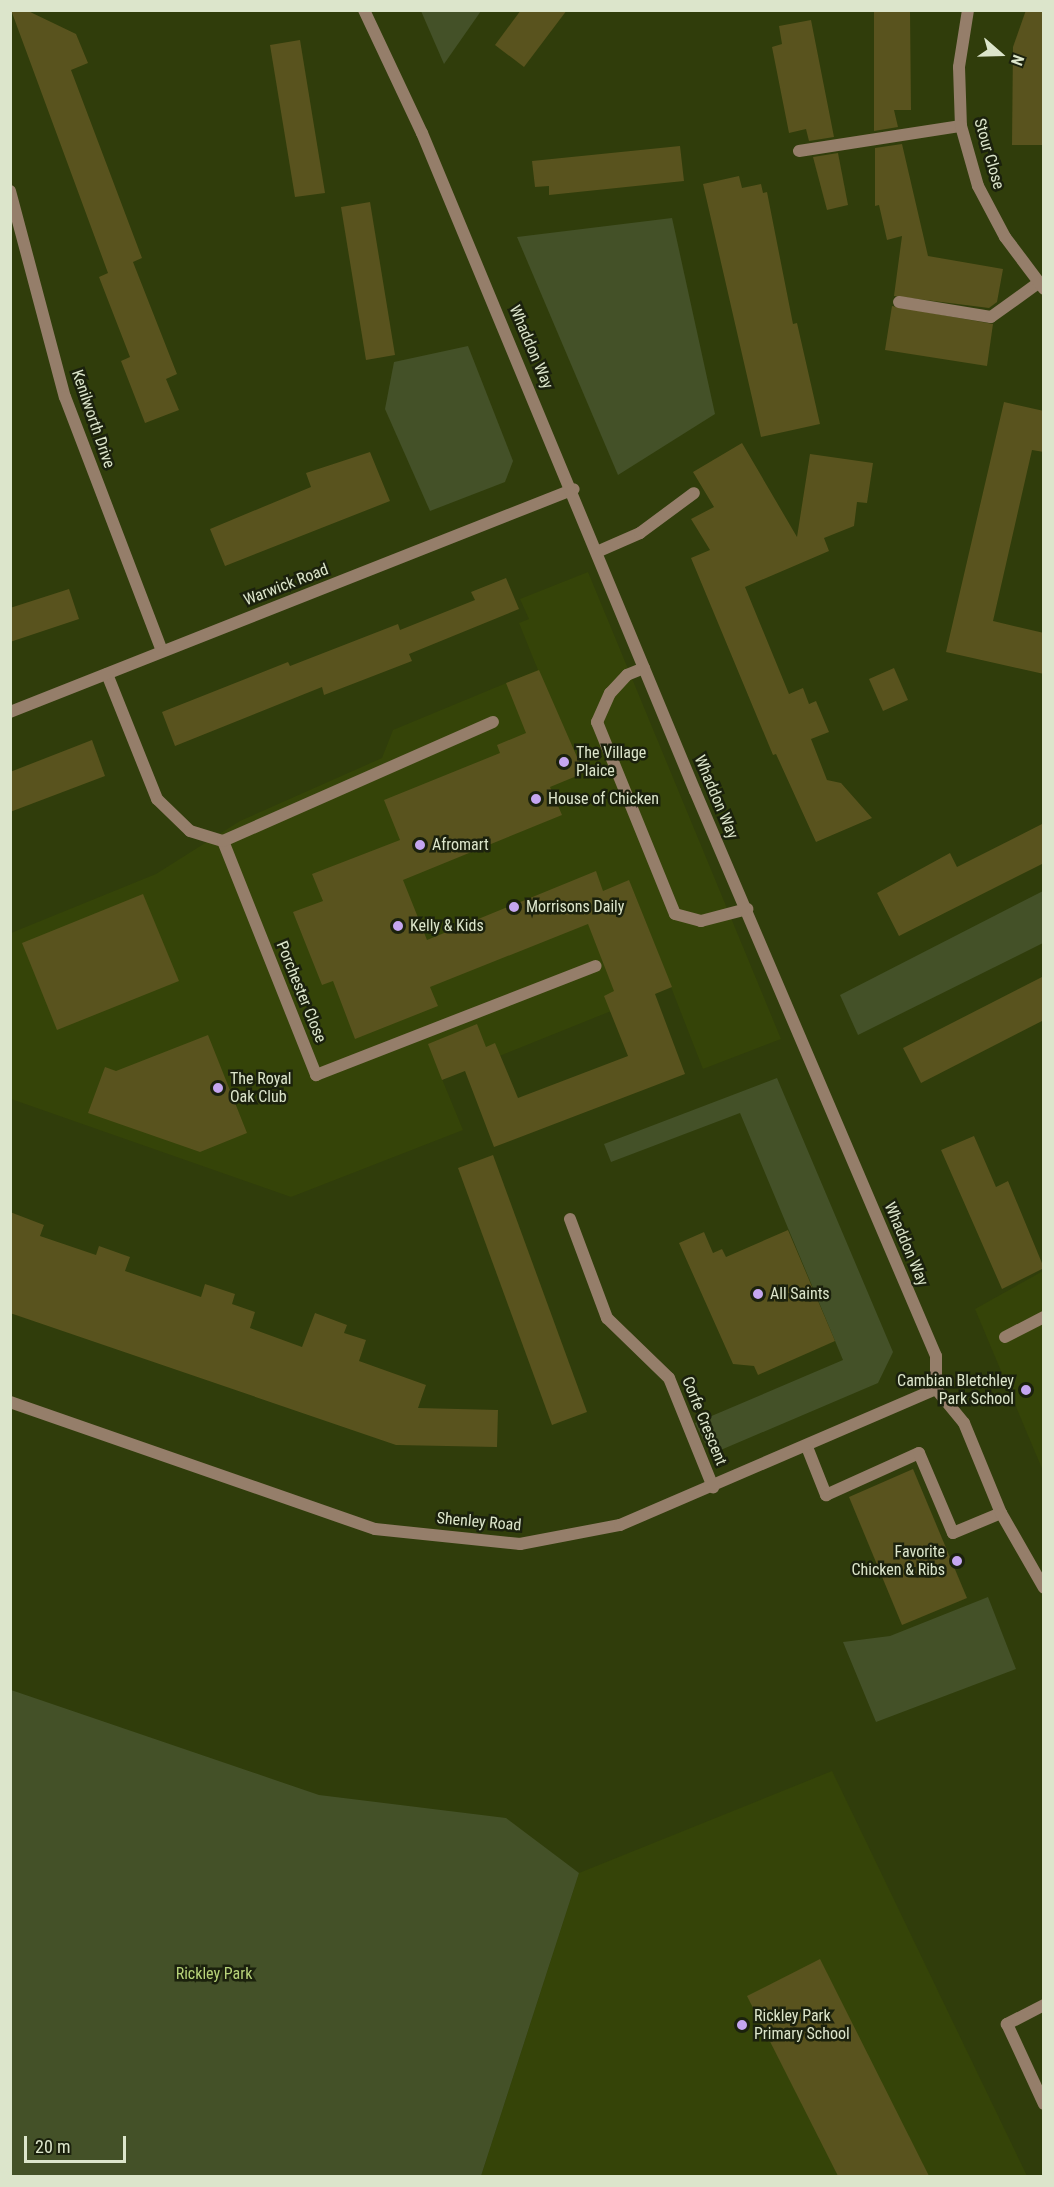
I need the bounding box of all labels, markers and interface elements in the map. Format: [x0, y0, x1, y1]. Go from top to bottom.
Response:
north arrow [970, 24, 1030, 84]
text: N [1007, 52, 1028, 68]
street label: Stour Close [970, 116, 1008, 192]
street label: Whaddon Way [505, 302, 557, 392]
street label: Kenilworth Drive [67, 367, 119, 471]
street label: Warwick Road [241, 560, 331, 610]
place label: The Village Plaice [576, 743, 646, 781]
street label: Whaddon Way [690, 752, 742, 842]
marker: The Village Plaice [557, 755, 571, 769]
place label: House of Chicken [548, 789, 659, 809]
marker: House of Chicken [529, 792, 543, 806]
place label: Afromart [432, 835, 489, 855]
marker: Afromart [413, 838, 427, 852]
place label: Morrisons Daily [526, 897, 624, 917]
marker: Morrisons Daily [507, 900, 521, 914]
place label: Kelly & Kids [410, 916, 484, 936]
marker: Kelly & Kids [391, 919, 405, 933]
street label: Porchester Close [272, 938, 330, 1046]
place label: The Royal Oak Club [230, 1069, 292, 1107]
marker: The Royal Oak Club [211, 1081, 225, 1095]
street label: Whaddon Way [880, 1199, 932, 1289]
place label: All Saints [770, 1284, 830, 1304]
marker: All Saints [751, 1287, 765, 1301]
place label: Cambian Bletchley Park School [897, 1371, 1014, 1409]
street label: Corfe Crescent [677, 1374, 731, 1468]
marker: Cambian Bletchley Park School [1019, 1383, 1033, 1397]
street label: Shenley Road [436, 1509, 522, 1535]
place label: Favorite Chicken & Ribs [851, 1542, 945, 1580]
marker: Favorite Chicken & Ribs [950, 1554, 964, 1568]
park label: Rickley Park [176, 1964, 252, 1984]
place label: Rickley Park Primary School [754, 2006, 850, 2044]
marker: Rickley Park Primary School [735, 2018, 749, 2032]
scale bar [27, 2124, 129, 2162]
text: 20 m [35, 2136, 70, 2157]

